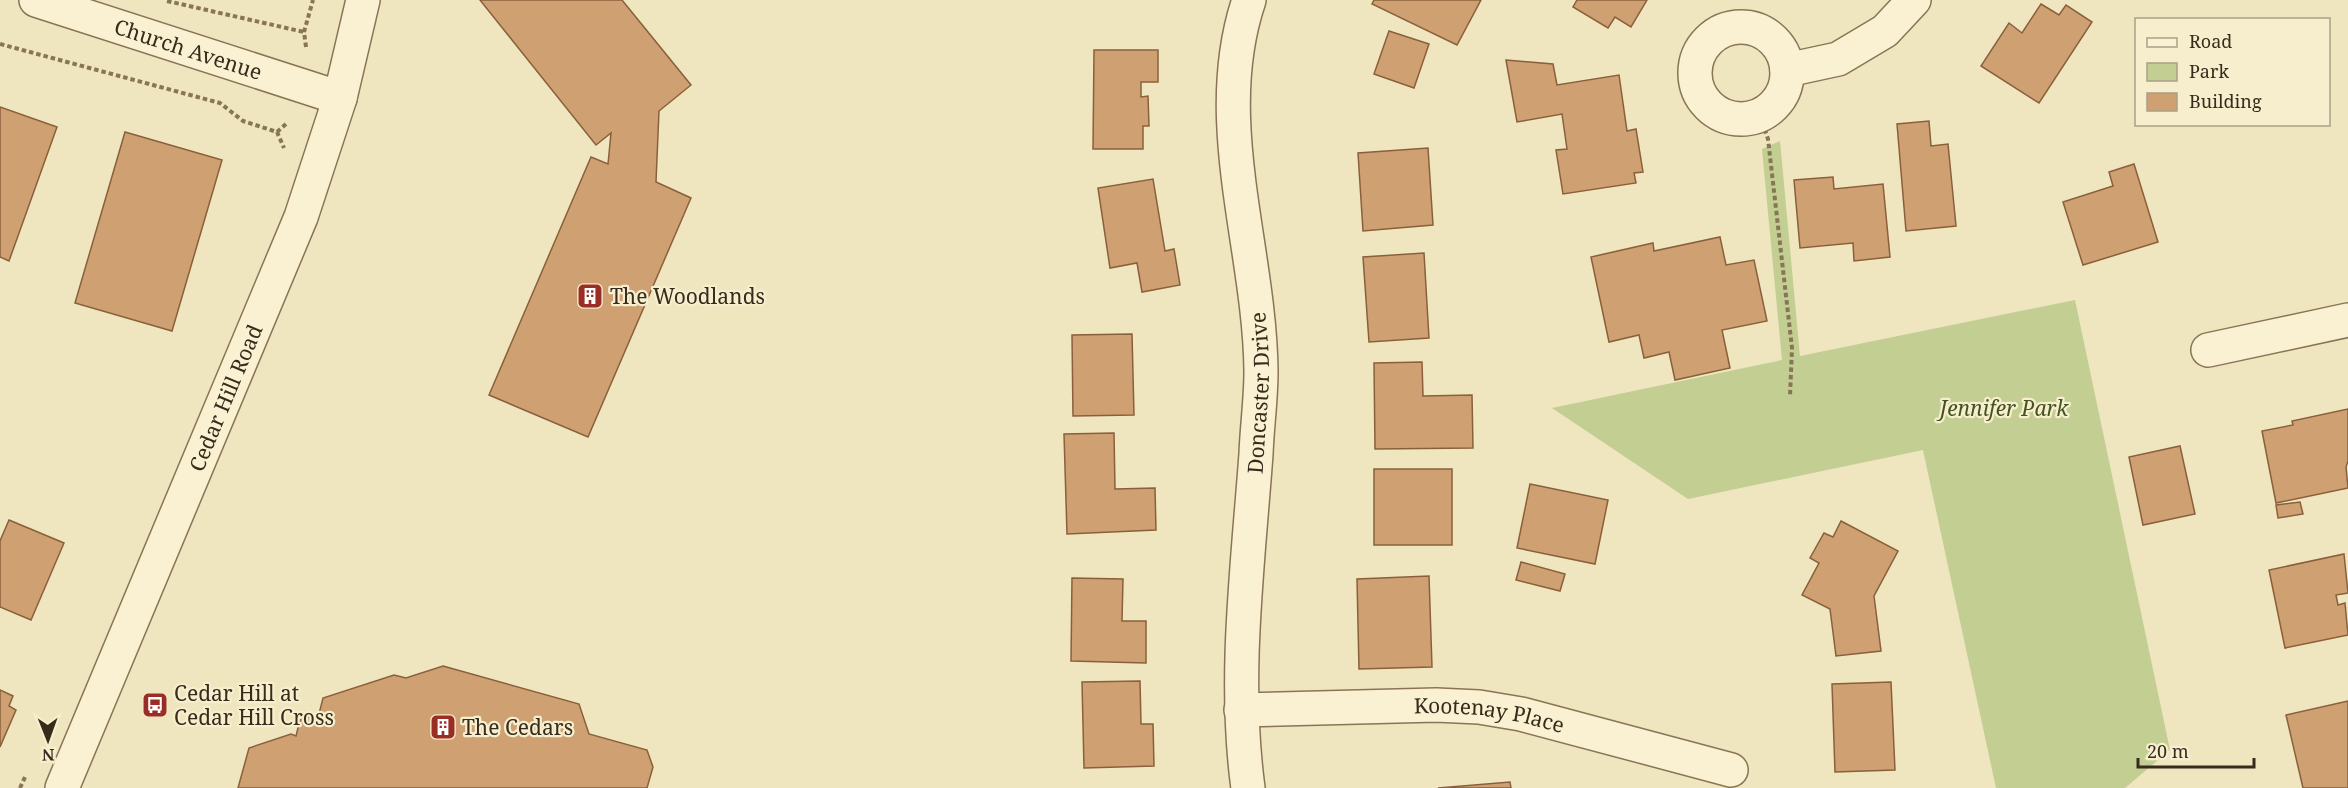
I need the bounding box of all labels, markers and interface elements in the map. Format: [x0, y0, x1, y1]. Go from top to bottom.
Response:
street label: Church Avenue [111, 12, 266, 86]
legend [2135, 18, 2330, 126]
text: Road [2189, 29, 2232, 53]
text: Park [2189, 59, 2229, 83]
text: Building [2189, 89, 2262, 113]
building icon: The Woodlands [575, 281, 605, 311]
place label: The Woodlands [610, 282, 765, 310]
street label: Doncaster Drive [1241, 311, 1275, 475]
street label: Cedar Hill Road [182, 320, 269, 476]
park label: Jennifer Park [1936, 394, 2069, 422]
place label: Cedar Hill at Cedar Hill Cross [174, 679, 334, 731]
bus stop icon: Cedar Hill at Cedar Hill Cross [140, 690, 170, 720]
street label: Kootenay Place [1414, 691, 1567, 739]
north arrow [18, 710, 78, 770]
building icon: The Cedars [428, 712, 458, 742]
place label: The Cedars [462, 713, 573, 741]
scale bar [2138, 731, 2254, 769]
text: 20 m [2147, 739, 2189, 763]
text: N [41, 744, 55, 766]

